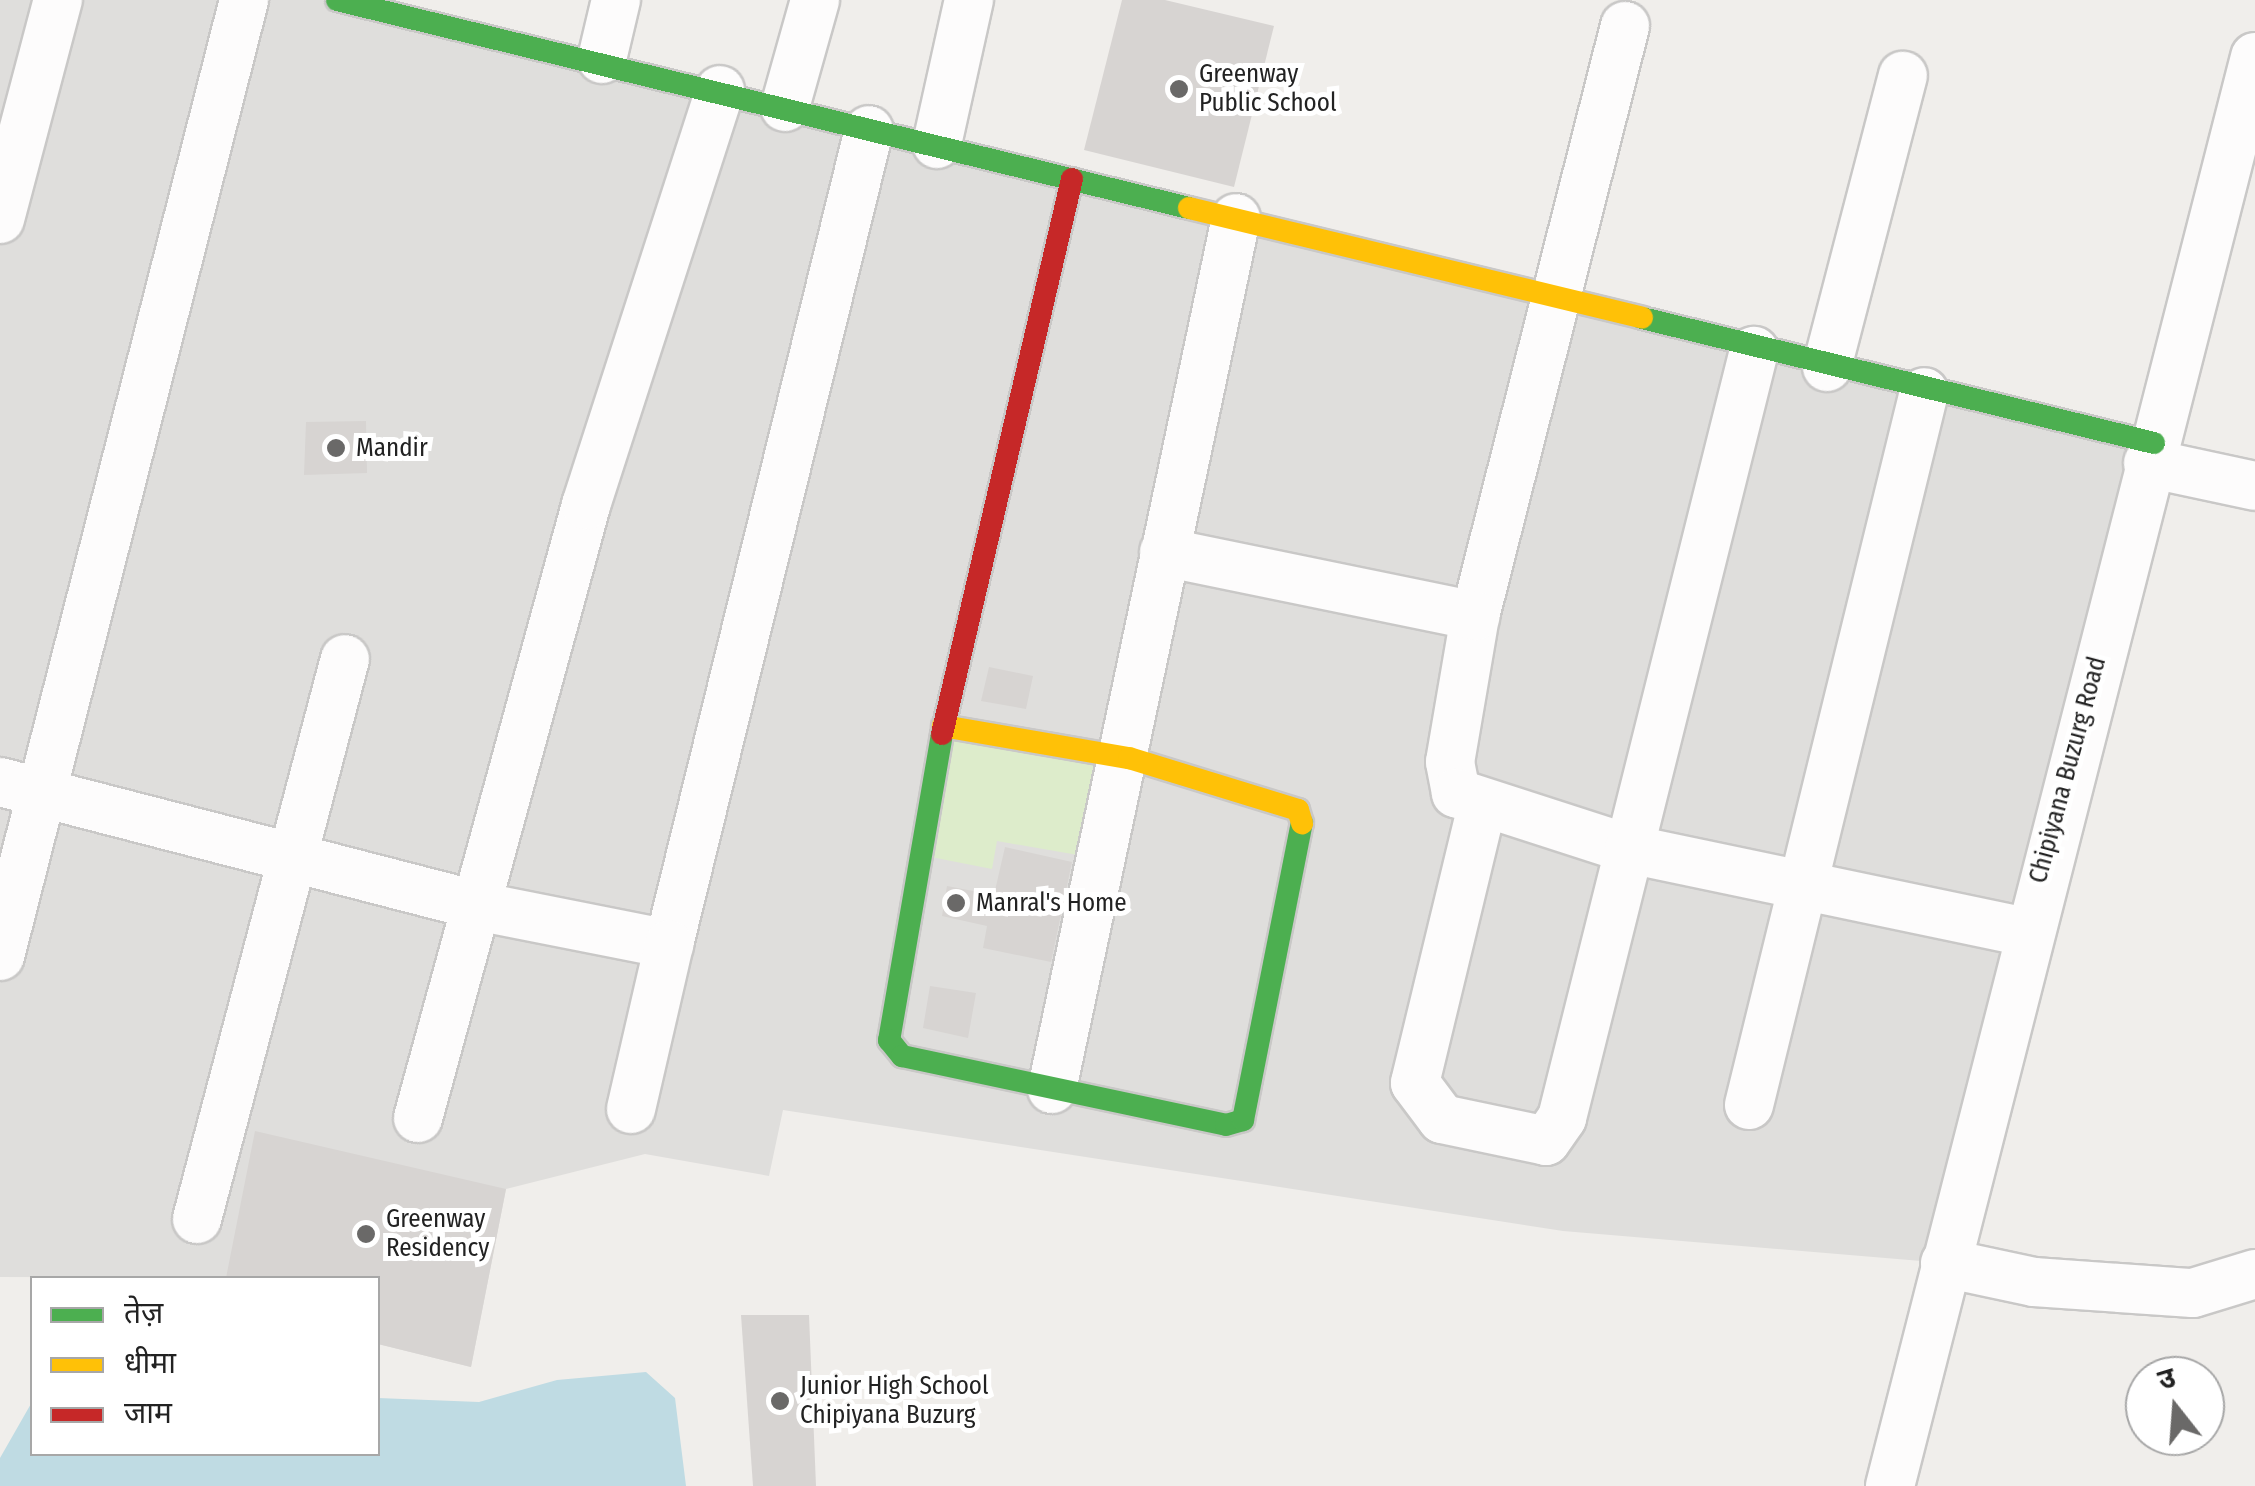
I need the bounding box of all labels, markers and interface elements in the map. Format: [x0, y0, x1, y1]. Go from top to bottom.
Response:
place label: Greenway Public School [1199, 60, 1336, 119]
marker: Greenway Public School [1168, 78, 1190, 100]
place label: Mandir [356, 433, 428, 463]
marker: Mandir [325, 437, 347, 459]
street label: Chipiyana Buzurg Road [2023, 653, 2113, 887]
place label: Manral's Home [976, 888, 1127, 918]
marker: Manral's Home [945, 892, 967, 914]
place label: Greenway Residency [386, 1205, 489, 1264]
marker: Greenway Residency [355, 1223, 377, 1245]
legend [30, 1276, 380, 1456]
text: तेज़ [124, 1295, 163, 1331]
text: धीमा [124, 1345, 176, 1381]
north arrow [2125, 1356, 2225, 1456]
text: उ [2154, 1361, 2179, 1397]
place label: Junior High School Chipiyana Buzurg [800, 1372, 989, 1431]
marker: Junior High School Chipiyana Buzurg [769, 1390, 791, 1412]
text: जाम [124, 1395, 172, 1431]

